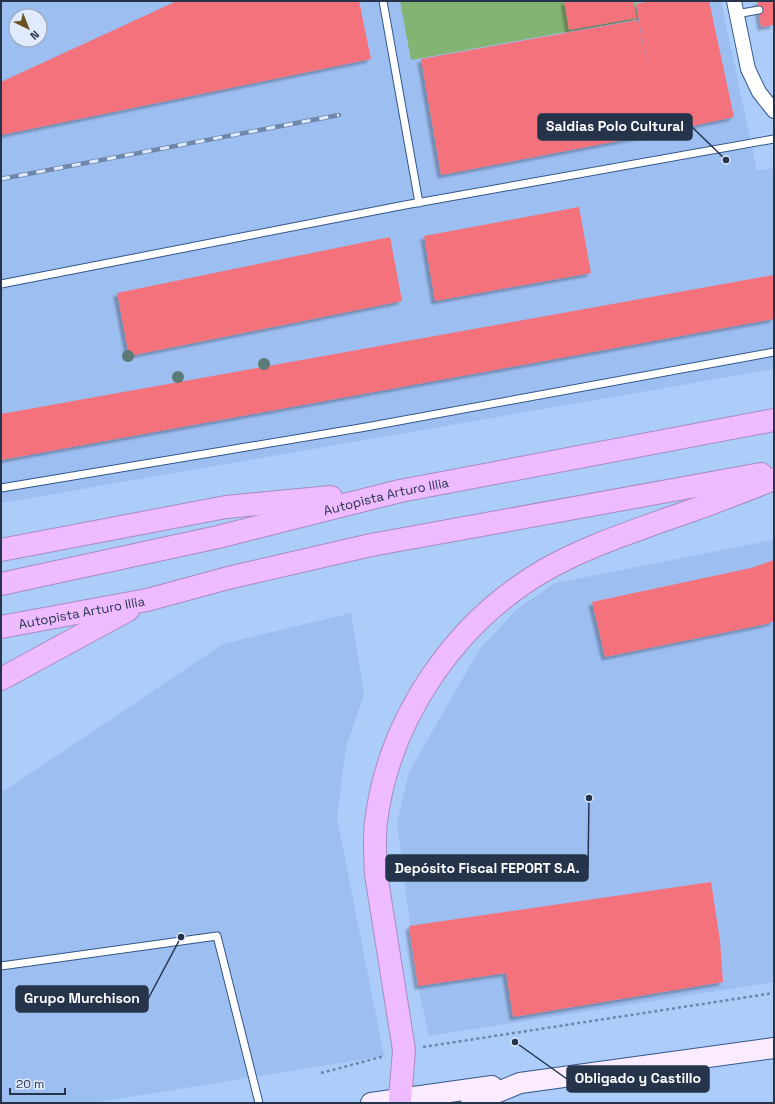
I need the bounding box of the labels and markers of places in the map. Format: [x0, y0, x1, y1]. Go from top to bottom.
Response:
callout: Saldias Polo Cultural [538, 114, 692, 140]
callout: Depósito Fiscal FEPORT S.A. [386, 855, 588, 881]
callout: Grupo Murchison [16, 986, 148, 1012]
callout: Obligado y Castillo [567, 1066, 709, 1092]

